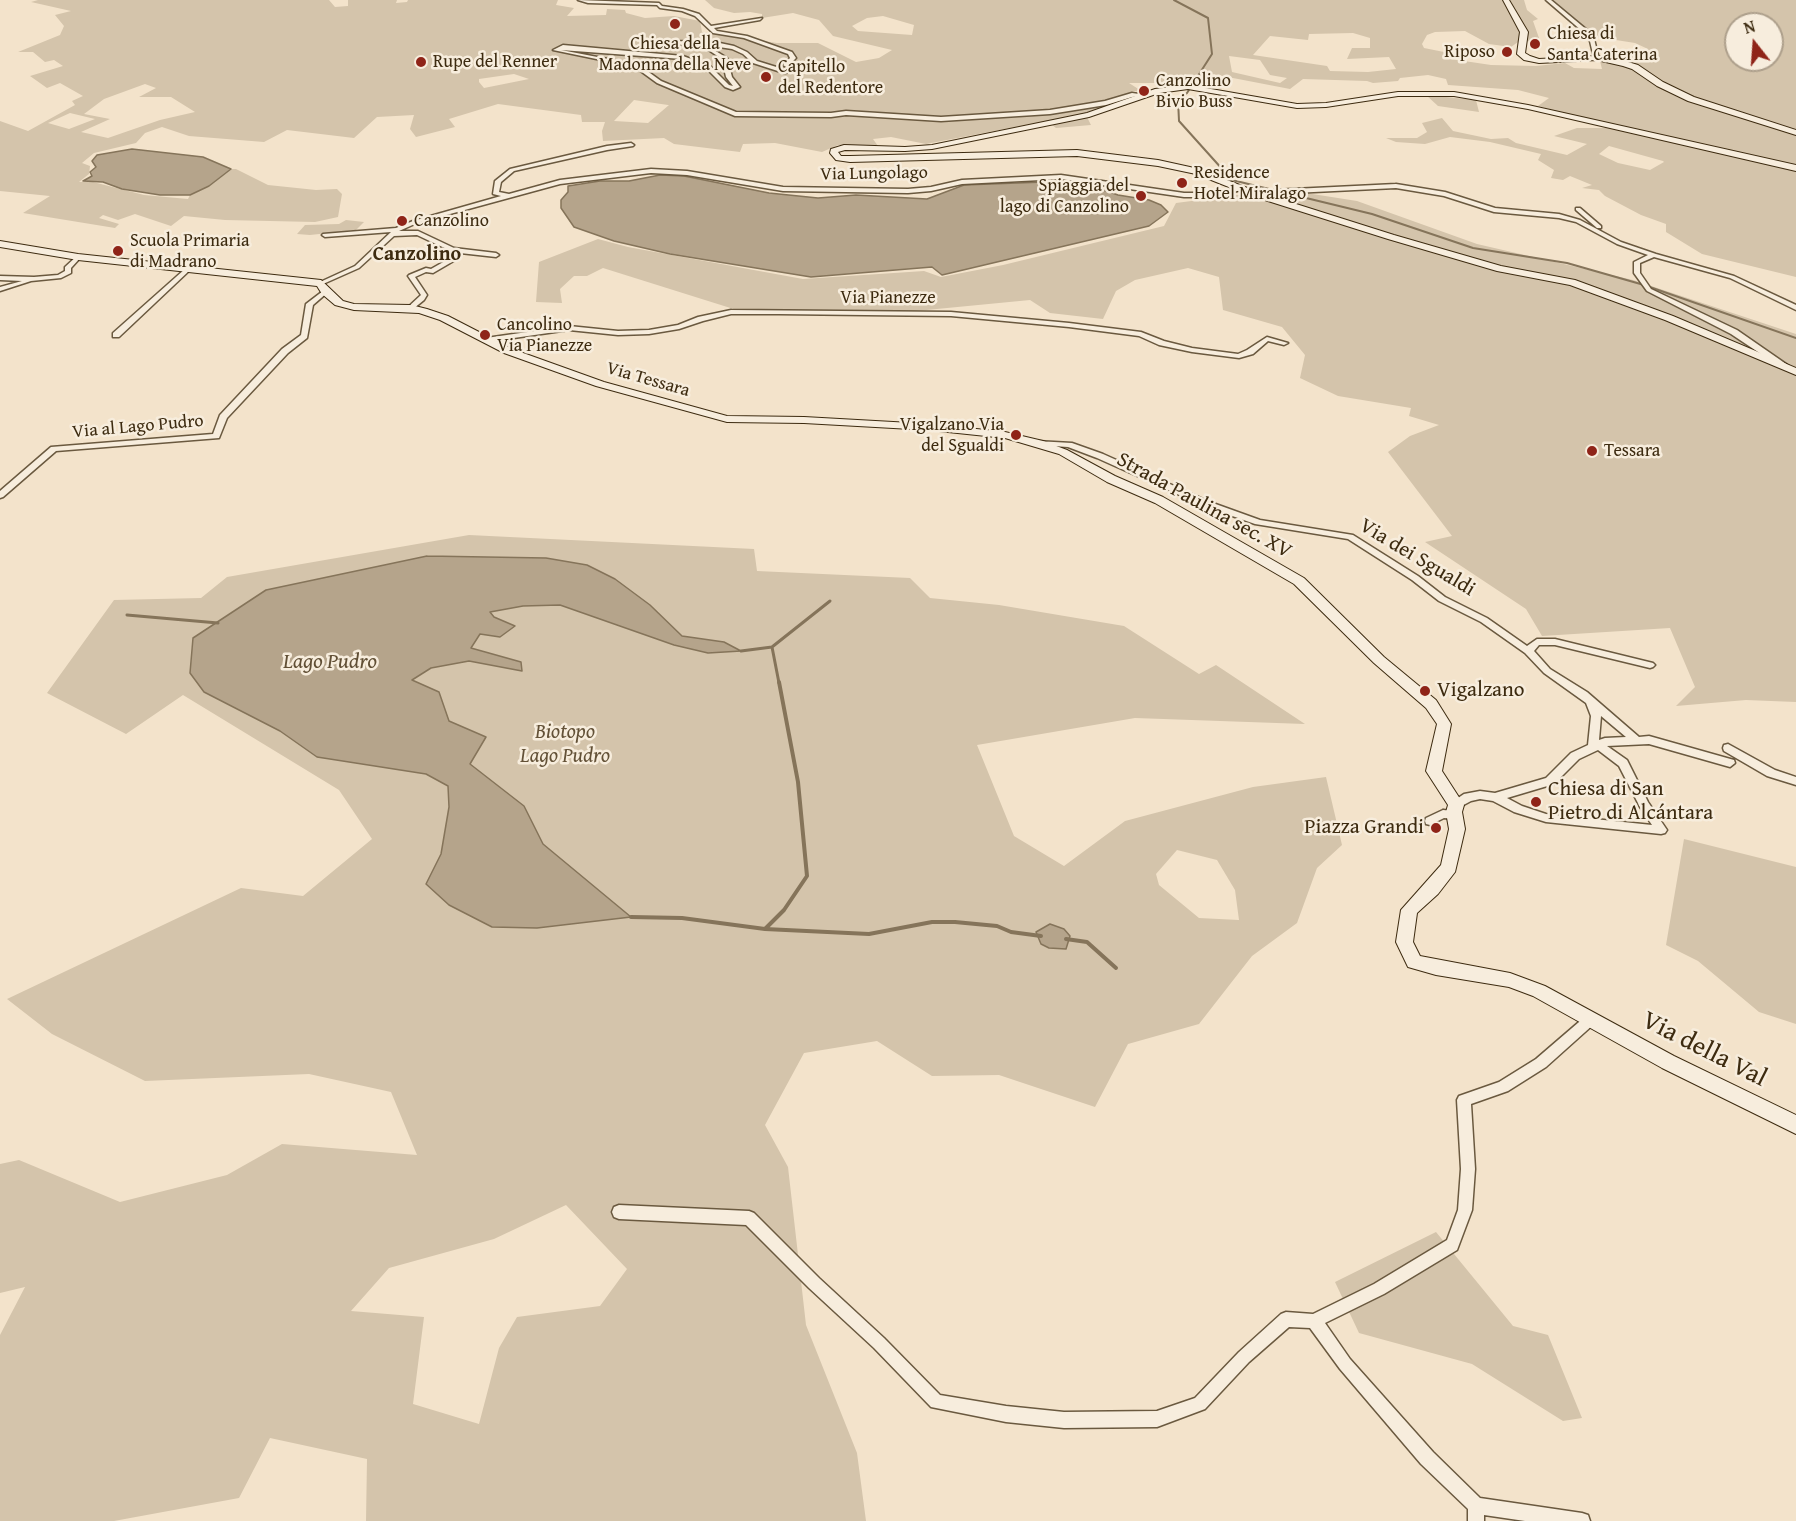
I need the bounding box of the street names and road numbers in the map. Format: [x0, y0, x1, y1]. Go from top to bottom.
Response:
street label: Via Lungolago [820, 162, 928, 186]
street label: Via Pianezze [840, 287, 936, 309]
street label: Via Tessara [604, 358, 692, 402]
street label: Via al Lago Pudro [72, 411, 204, 443]
street label: Strada Paulina sec. XV [1112, 447, 1296, 565]
street label: Via dei Sgualdi [1354, 514, 1480, 602]
street label: Via della Val [1636, 1005, 1772, 1095]

